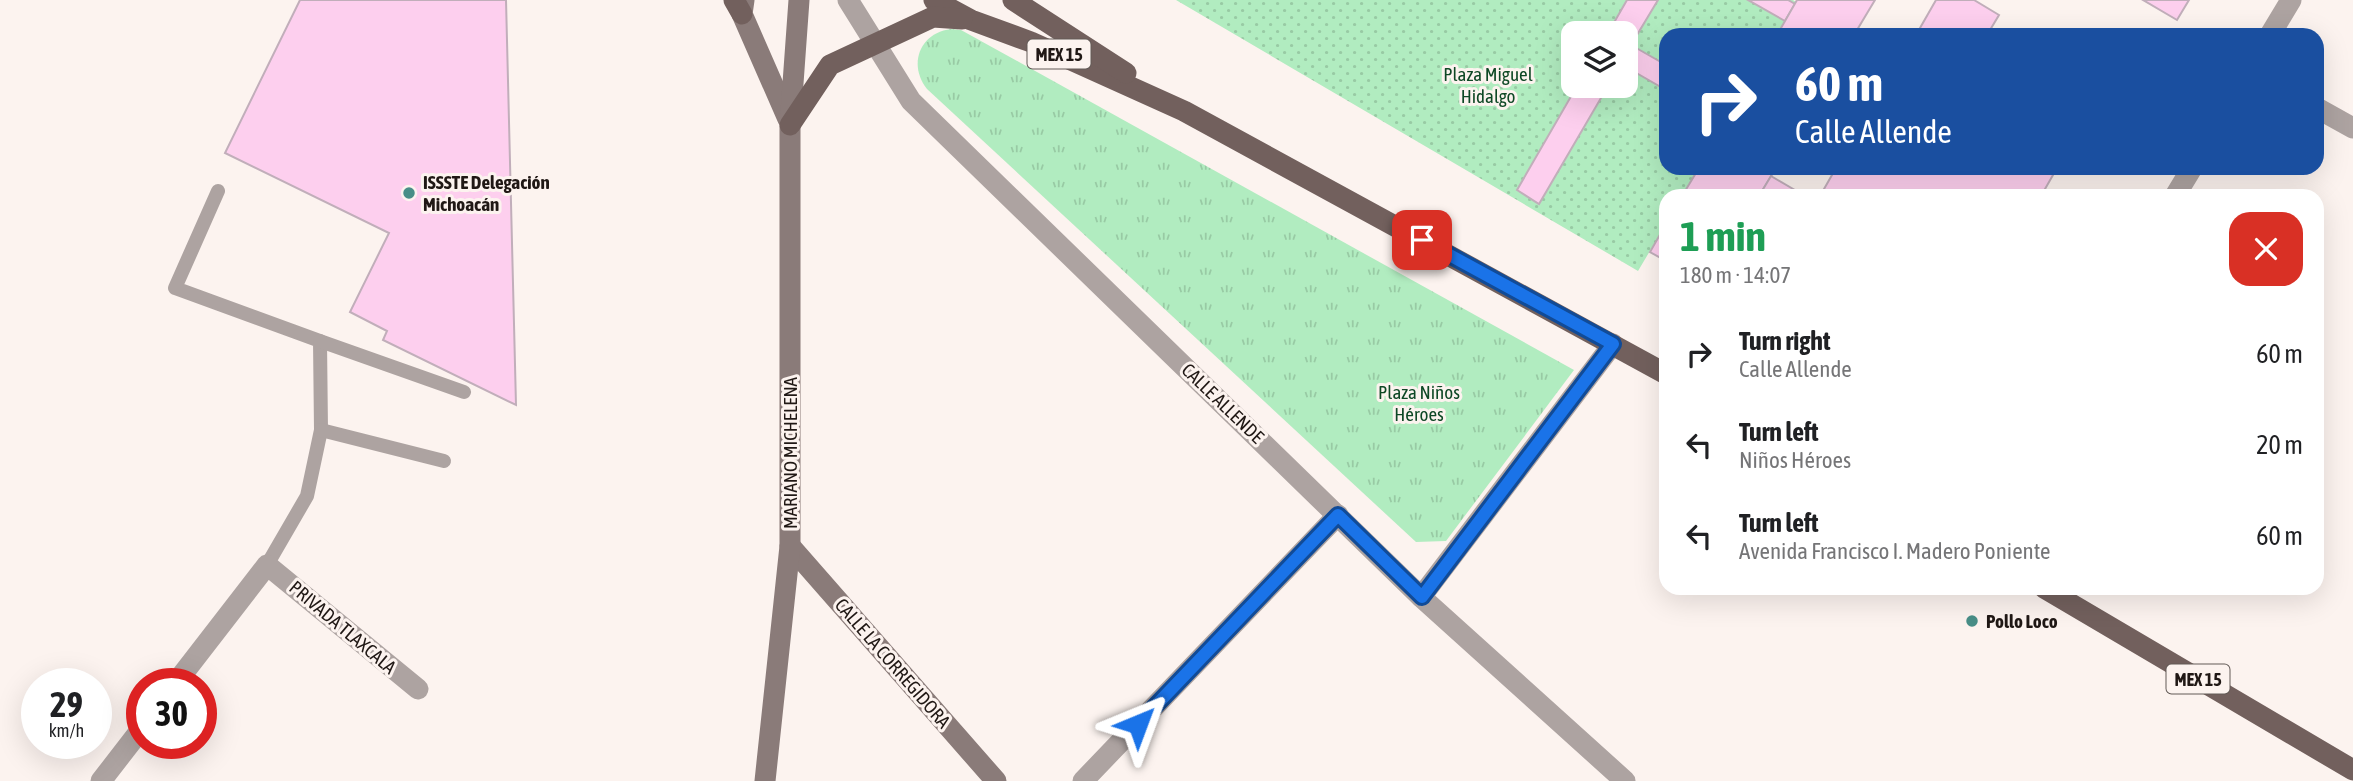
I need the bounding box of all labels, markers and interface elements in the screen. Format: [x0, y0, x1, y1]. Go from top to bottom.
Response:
map controls [1561, 21, 1638, 98]
button: layers [1561, 21, 1638, 98]
road number: MEX 15 [1028, 40, 1090, 68]
text: 60 m [1795, 55, 1883, 111]
icon: right [1680, 56, 1771, 147]
park label: Plaza Miguel Hidalgo [1443, 63, 1533, 107]
text: Calle Allende [1795, 113, 1952, 150]
place label: ISSSTE Delegación Michoacán [423, 171, 550, 215]
marker: ISSSTE Delegación Michoacán [401, 185, 417, 201]
pin [1392, 210, 1452, 270]
text: 1 min [1680, 212, 1766, 260]
button: close [2229, 212, 2303, 286]
icon: arrive [1403, 221, 1441, 259]
text: 180 m · 14:07 [1680, 262, 1791, 288]
text: Turn right [1739, 326, 1830, 356]
icon: right [1680, 335, 1718, 373]
text: 60 m [2256, 339, 2303, 369]
text: Calle Allende [1739, 356, 1852, 382]
street label: CALLE ALLENDE [1177, 359, 1269, 447]
street label: MARIANO MICHELENA [779, 376, 801, 529]
park label: Plaza Niños Héroes [1378, 381, 1460, 425]
text: Turn left [1739, 417, 1819, 447]
icon: left [1680, 426, 1718, 464]
text: 20 m [2256, 430, 2303, 460]
text: Niños Héroes [1739, 447, 1851, 473]
text: Turn left [1739, 508, 1819, 538]
icon: left [1680, 517, 1718, 555]
text: 60 m [2256, 521, 2303, 551]
text: Avenida Francisco I. Madero Poniente [1739, 538, 2051, 564]
street label: PRIVADA TLAXCALA [285, 576, 401, 678]
street label: CALLE LA CORREGIDORA [831, 594, 956, 733]
place label: Pollo Loco [1986, 610, 2058, 632]
marker: Pollo Loco [1964, 613, 1980, 629]
road number: MEX 15 [2166, 664, 2230, 694]
speed limit sign: 30 [126, 668, 217, 759]
text: 29 [50, 684, 83, 724]
position arrow [1101, 687, 1175, 761]
text: km/h [49, 720, 84, 741]

